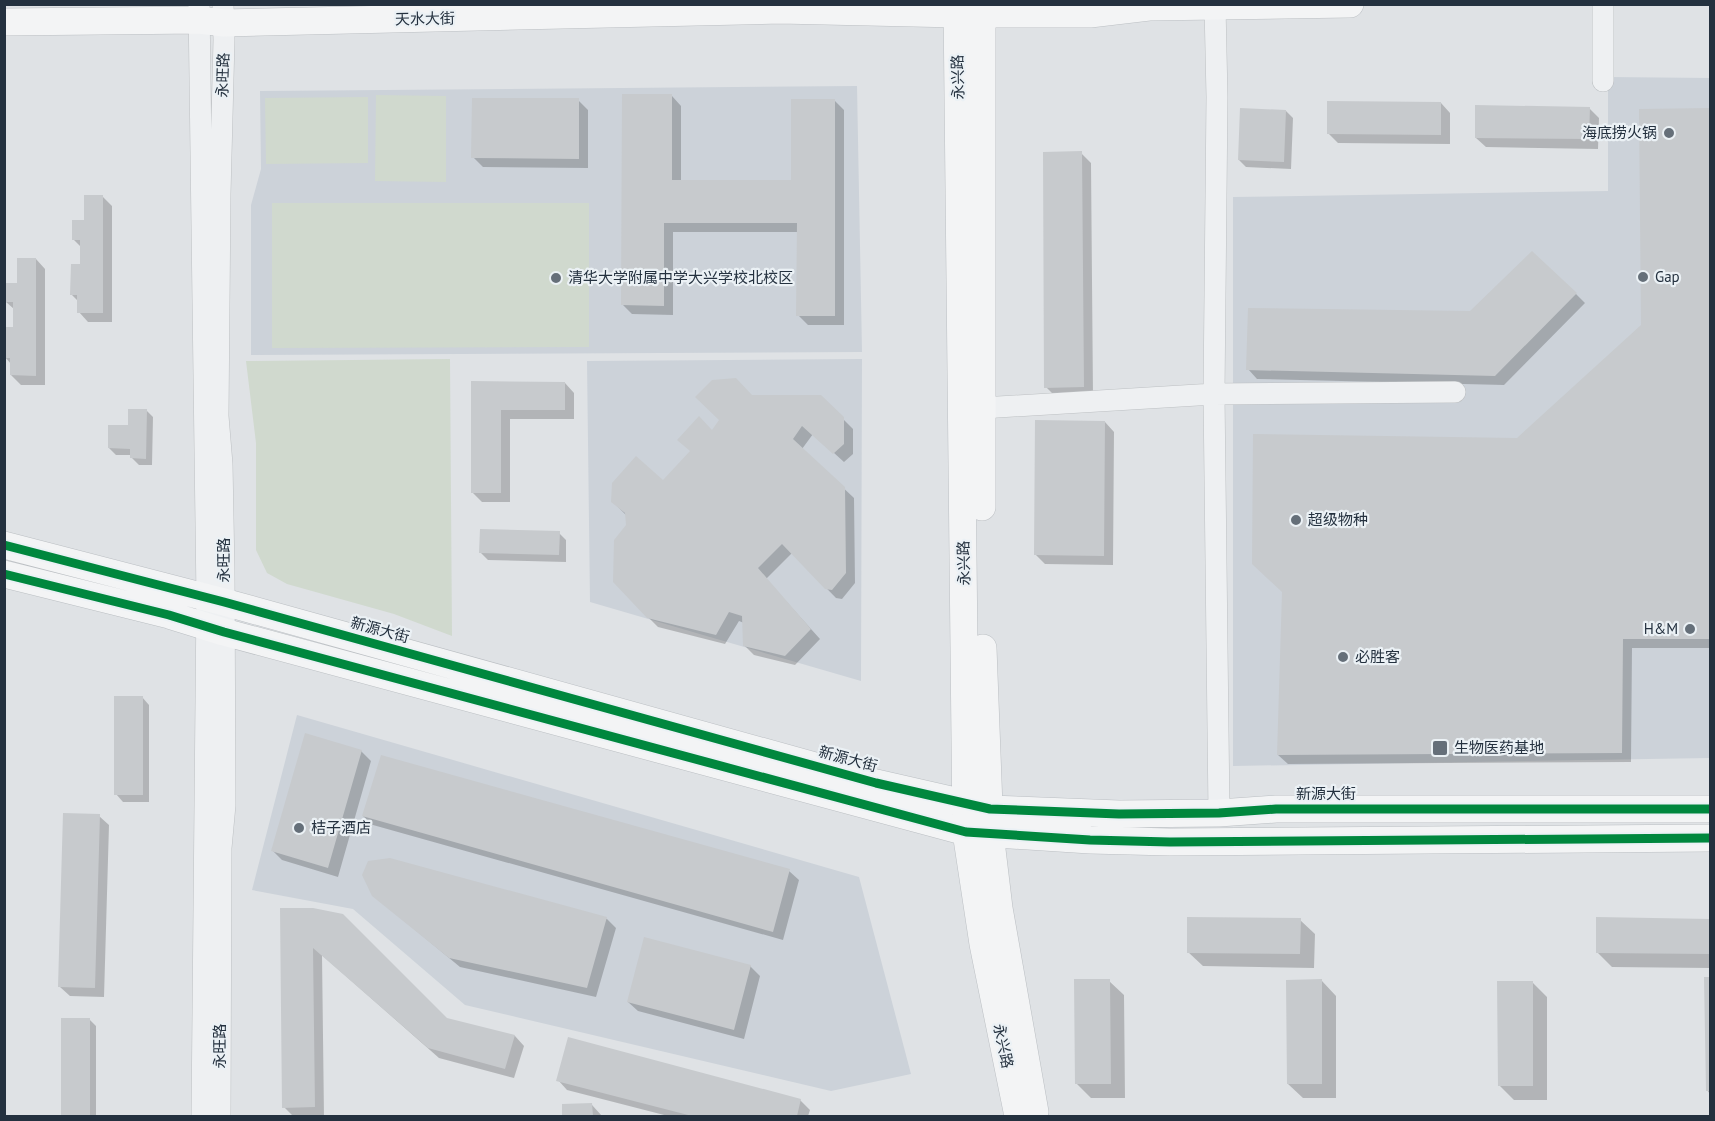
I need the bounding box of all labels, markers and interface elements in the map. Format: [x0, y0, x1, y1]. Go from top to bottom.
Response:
street label: 天水大街 [395, 8, 455, 29]
street label: 永旺路 [212, 52, 233, 98]
street label: 永兴路 [948, 54, 967, 100]
place label: 海底捞火锅 [1582, 123, 1657, 142]
marker: 海底捞火锅 [1662, 126, 1676, 140]
place label: Gap [1655, 267, 1680, 286]
place label: 清华大学附属中学大兴学校北校区 [568, 268, 793, 287]
marker: Gap [1636, 270, 1650, 284]
marker: 清华大学附属中学大兴学校北校区 [549, 271, 563, 285]
place label: 超级物种 [1308, 510, 1368, 529]
marker: 超级物种 [1289, 513, 1303, 527]
street label: 永旺路 [214, 537, 233, 583]
street label: 永兴路 [954, 540, 973, 586]
street label: 新源大街 [349, 613, 412, 646]
place label: H&M [1644, 619, 1678, 638]
marker: H&M [1683, 622, 1697, 636]
place label: 必胜客 [1355, 647, 1400, 666]
marker: 必胜客 [1336, 650, 1350, 664]
place label: 生物医药基地 [1454, 738, 1544, 757]
marker: 生物医药基地 [1431, 739, 1449, 757]
street label: 新源大街 [817, 742, 880, 775]
street label: 新源大街 [1296, 784, 1356, 803]
place label: 桔子酒店 [311, 818, 371, 837]
marker: 桔子酒店 [292, 821, 306, 835]
street label: 永兴路 [990, 1022, 1017, 1070]
street label: 永旺路 [210, 1023, 229, 1069]

